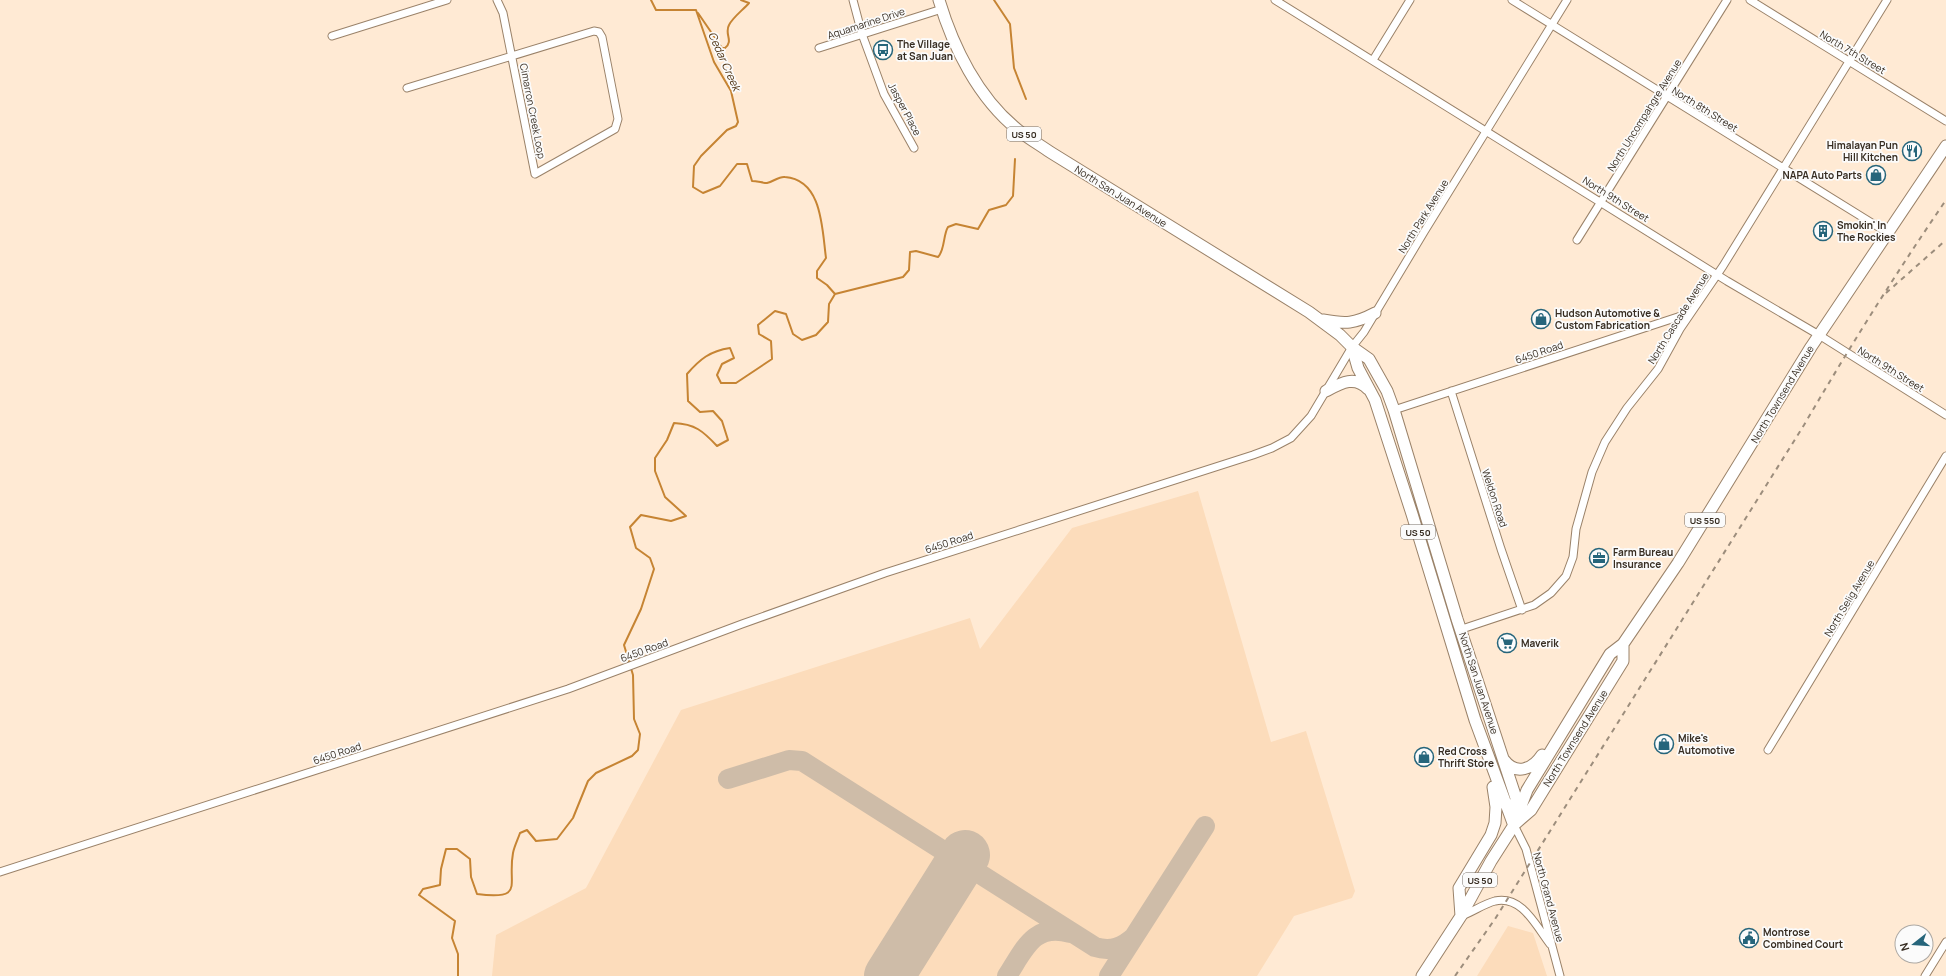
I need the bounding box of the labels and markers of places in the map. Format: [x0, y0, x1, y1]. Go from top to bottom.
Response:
place label: The Village at San Juan [897, 37, 953, 63]
bus stop icon: The Village at San Juan [872, 39, 894, 61]
place label: Himalayan Pun Hill Kitchen [1827, 138, 1898, 164]
restaurant icon: Himalayan Pun Hill Kitchen [1901, 140, 1923, 162]
shop icon: NAPA Auto Parts [1865, 164, 1887, 186]
place label: NAPA Auto Parts [1783, 168, 1863, 182]
place label: Smokin' In The Rockies [1837, 218, 1896, 244]
building icon: Smokin' In The Rockies [1812, 220, 1834, 242]
place label: Hudson Automotive & Custom Fabrication [1555, 306, 1660, 332]
shop icon: Hudson Automotive & Custom Fabrication [1530, 308, 1552, 330]
place label: Farm Bureau Insurance [1613, 545, 1673, 571]
office icon: Farm Bureau Insurance [1588, 547, 1610, 569]
supermarket icon: Maverik [1496, 632, 1518, 654]
place label: Maverik [1521, 636, 1559, 650]
place label: Mike's Automotive [1678, 731, 1735, 757]
shop icon: Mike's Automotive [1653, 733, 1675, 755]
place label: Red Cross Thrift Store [1438, 744, 1494, 770]
shop icon: Red Cross Thrift Store [1413, 746, 1435, 768]
place label: Montrose Combined Court [1763, 925, 1843, 951]
public building icon: Montrose Combined Court [1738, 927, 1760, 949]

